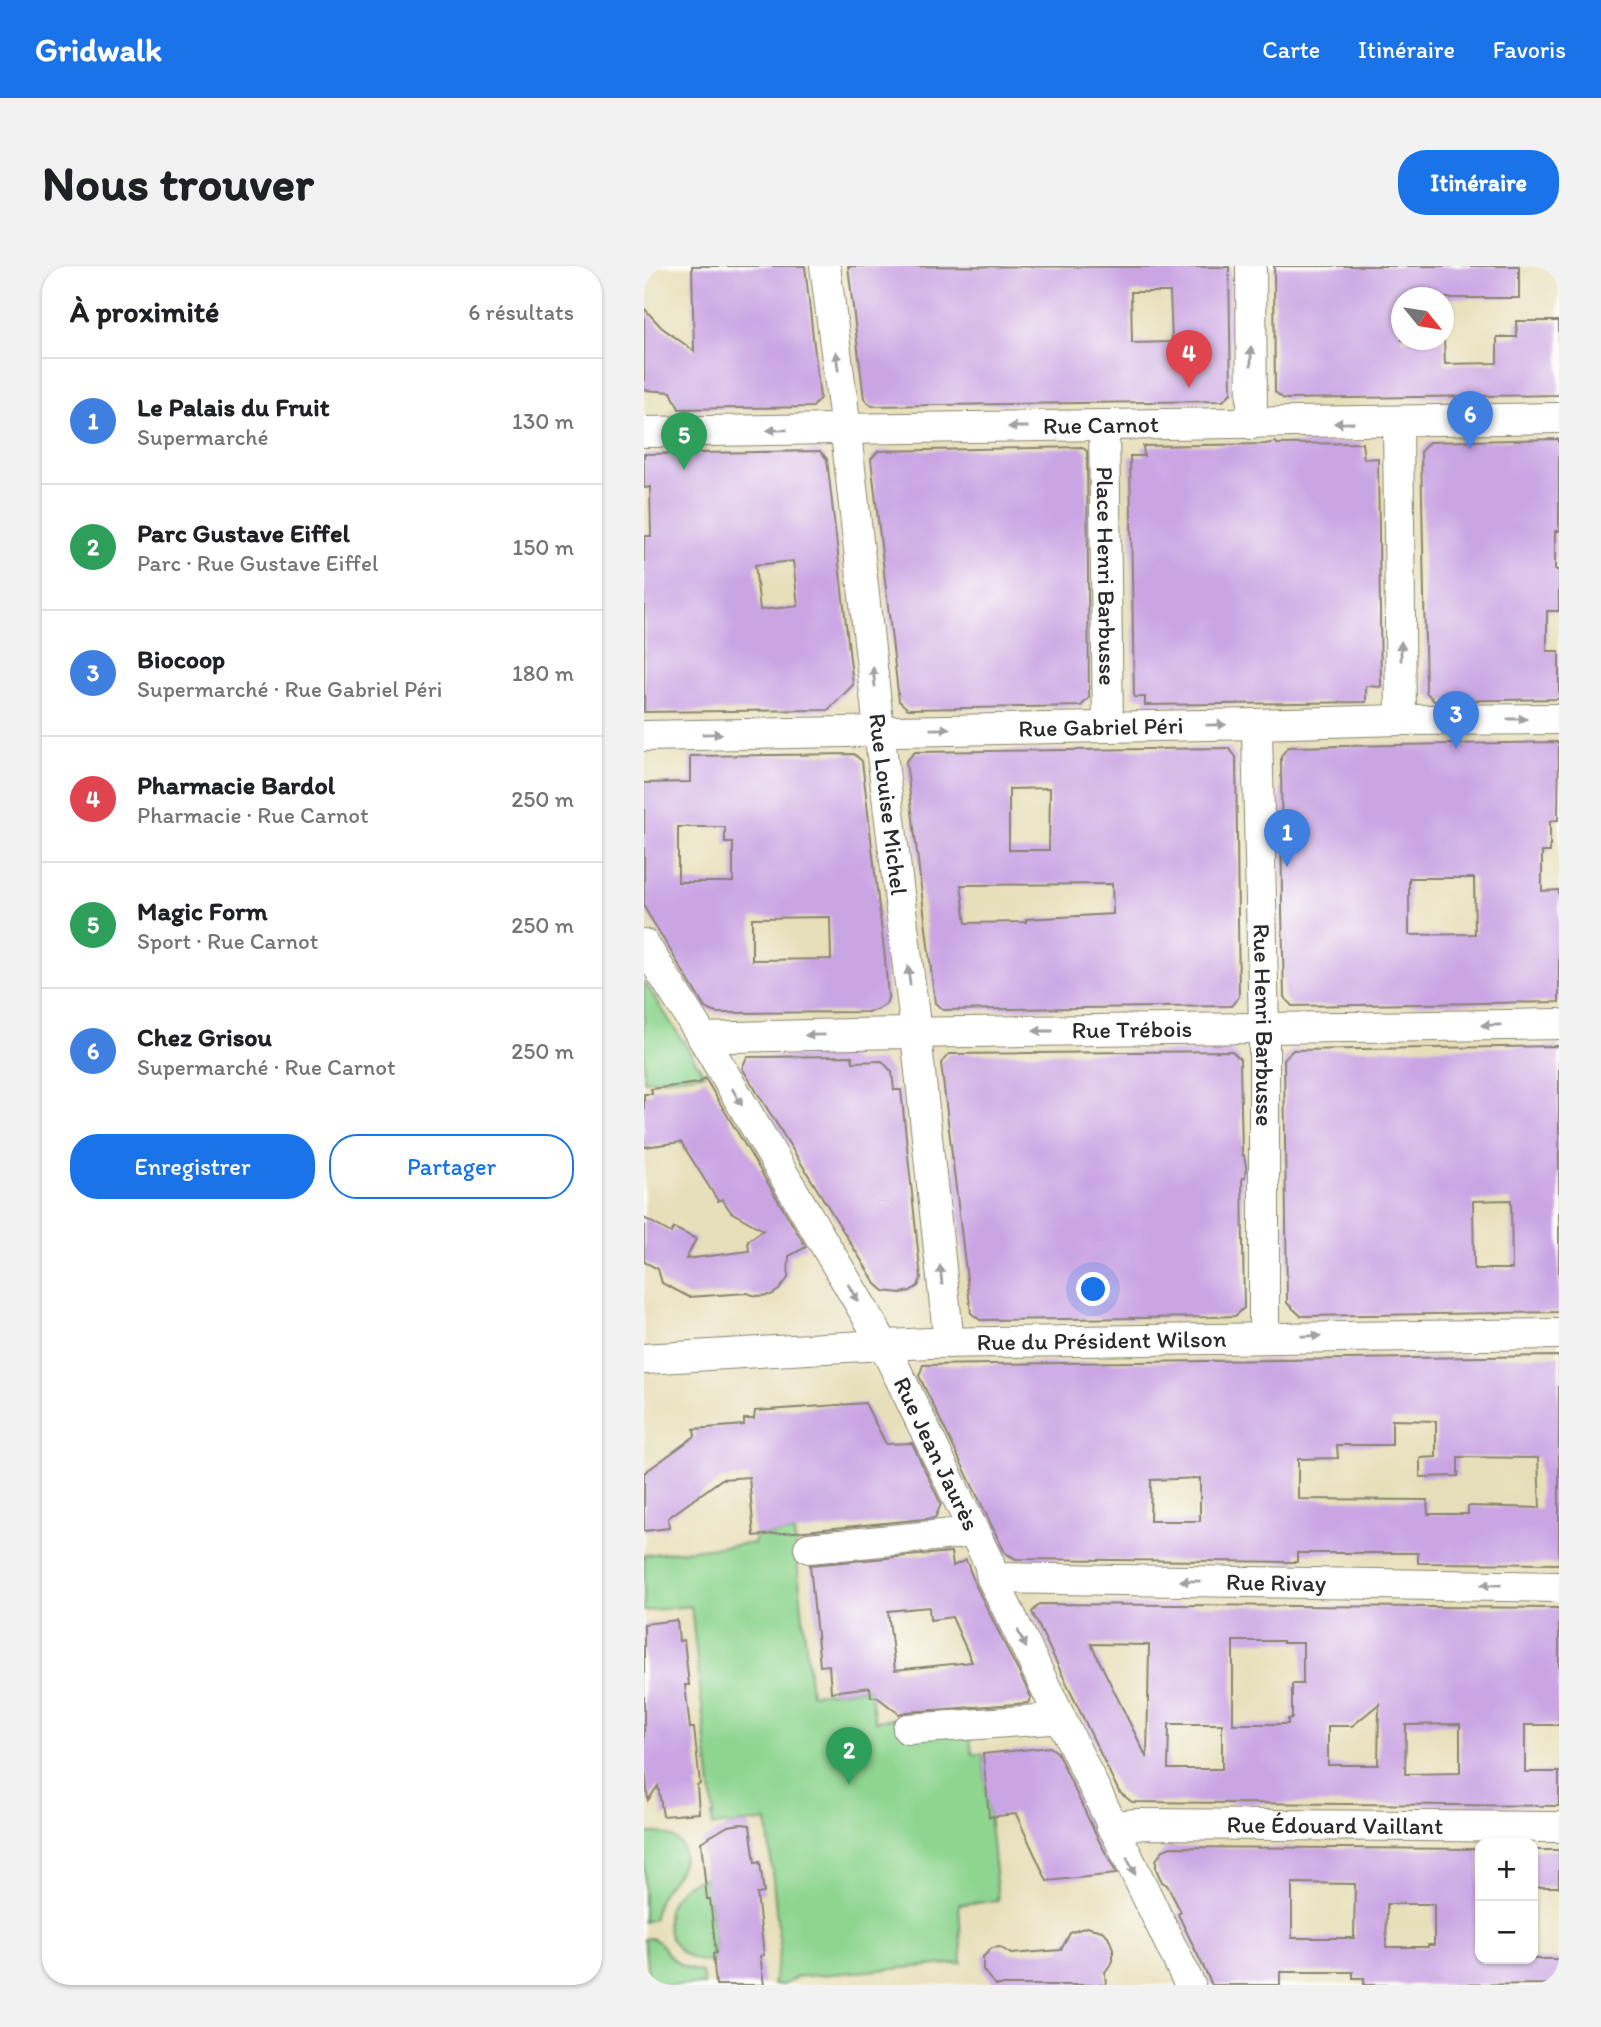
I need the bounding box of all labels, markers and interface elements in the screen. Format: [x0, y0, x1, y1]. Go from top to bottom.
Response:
text: Gridwalk [35, 30, 162, 69]
text: Carte [1262, 35, 1320, 64]
text: Itinéraire [1358, 35, 1455, 64]
text: Favoris [1493, 35, 1566, 64]
button: Itinéraire [1398, 150, 1559, 215]
text: Nous trouver [42, 153, 314, 212]
north arrow [1391, 287, 1454, 350]
text: À proximité [70, 293, 219, 330]
text: 6 résultats [468, 298, 574, 326]
pin: 4 [1166, 330, 1212, 388]
one-way arrow [1245, 345, 1257, 367]
one-way arrow [831, 350, 842, 372]
text: Le Palais du Fruit [137, 391, 329, 423]
pin: 6 [1447, 391, 1493, 449]
text: 1 [88, 407, 98, 435]
text: 130 m [512, 407, 574, 435]
street label: Rue Carnot [1043, 409, 1159, 440]
pin: 5 [661, 412, 707, 470]
one-way arrow [1333, 417, 1355, 429]
one-way arrow [1007, 421, 1029, 433]
text: Supermarché [137, 423, 269, 451]
one-way arrow [766, 424, 788, 436]
street label: Place Henri Barbusse [1091, 466, 1122, 686]
text: Parc Gustave Eiffel [137, 517, 350, 549]
text: 2 [87, 533, 99, 561]
text: 150 m [513, 533, 574, 561]
text: Parc · Rue Gustave Eiffel [137, 549, 379, 577]
one-way arrow [1395, 640, 1407, 662]
text: Biocoop [137, 643, 225, 675]
text: 3 [87, 659, 99, 687]
text: 180 m [512, 659, 574, 687]
one-way arrow [868, 666, 879, 688]
text: Supermarché · Rue Gabriel Péri [137, 675, 442, 703]
pin: 3 [1433, 691, 1479, 749]
street label: Rue Gabriel Péri [1018, 710, 1184, 743]
street label: Rue Louise Michel [863, 712, 914, 897]
one-way arrow [1506, 713, 1528, 725]
one-way arrow [1205, 719, 1227, 731]
one-way arrow [929, 723, 951, 735]
one-way arrow [701, 728, 723, 740]
text: Pharmacie Bardol [137, 769, 335, 801]
text: 4 [86, 785, 100, 813]
text: 250 m [511, 785, 574, 813]
text: Pharmacie · Rue Carnot [137, 801, 369, 829]
pin: 1 [1264, 809, 1310, 867]
text: Magic Form [137, 895, 268, 927]
text: 5 [87, 911, 99, 939]
text: 250 m [511, 911, 574, 939]
street label: Rue Henri Barbusse [1248, 923, 1279, 1126]
text: Sport · Rue Carnot [137, 927, 318, 955]
one-way arrow [903, 965, 914, 987]
street label: Rue Trébois [1071, 1014, 1192, 1044]
one-way arrow [1480, 1019, 1502, 1031]
text: Chez Grisou [137, 1021, 272, 1053]
one-way arrow [1032, 1025, 1054, 1037]
one-way arrow [804, 1029, 826, 1040]
text: 6 [87, 1037, 99, 1065]
text: 250 m [511, 1037, 574, 1065]
text: Supermarché · Rue Carnot [137, 1053, 396, 1081]
one-way arrow [731, 1087, 744, 1106]
button: Enregistrer [70, 1134, 315, 1199]
button: Partager [329, 1134, 574, 1199]
one-way arrow [935, 1264, 946, 1286]
your location [1076, 1272, 1110, 1306]
one-way arrow [847, 1283, 859, 1302]
street label: Rue du Président Wilson [976, 1324, 1227, 1356]
one-way arrow [1300, 1330, 1322, 1342]
street label: Rue Jean Jaurès [888, 1372, 986, 1535]
street label: Rue Rivay [1226, 1567, 1326, 1597]
one-way arrow [1179, 1575, 1201, 1587]
one-way arrow [1480, 1580, 1502, 1591]
one-way arrow [1016, 1629, 1027, 1649]
pin: 2 [826, 1727, 872, 1785]
street label: Rue Édouard Vaillant [1226, 1810, 1443, 1840]
map controls [1475, 1838, 1538, 1964]
button: + [1475, 1838, 1538, 1901]
one-way arrow [1126, 1856, 1137, 1876]
button: − [1475, 1901, 1538, 1964]

